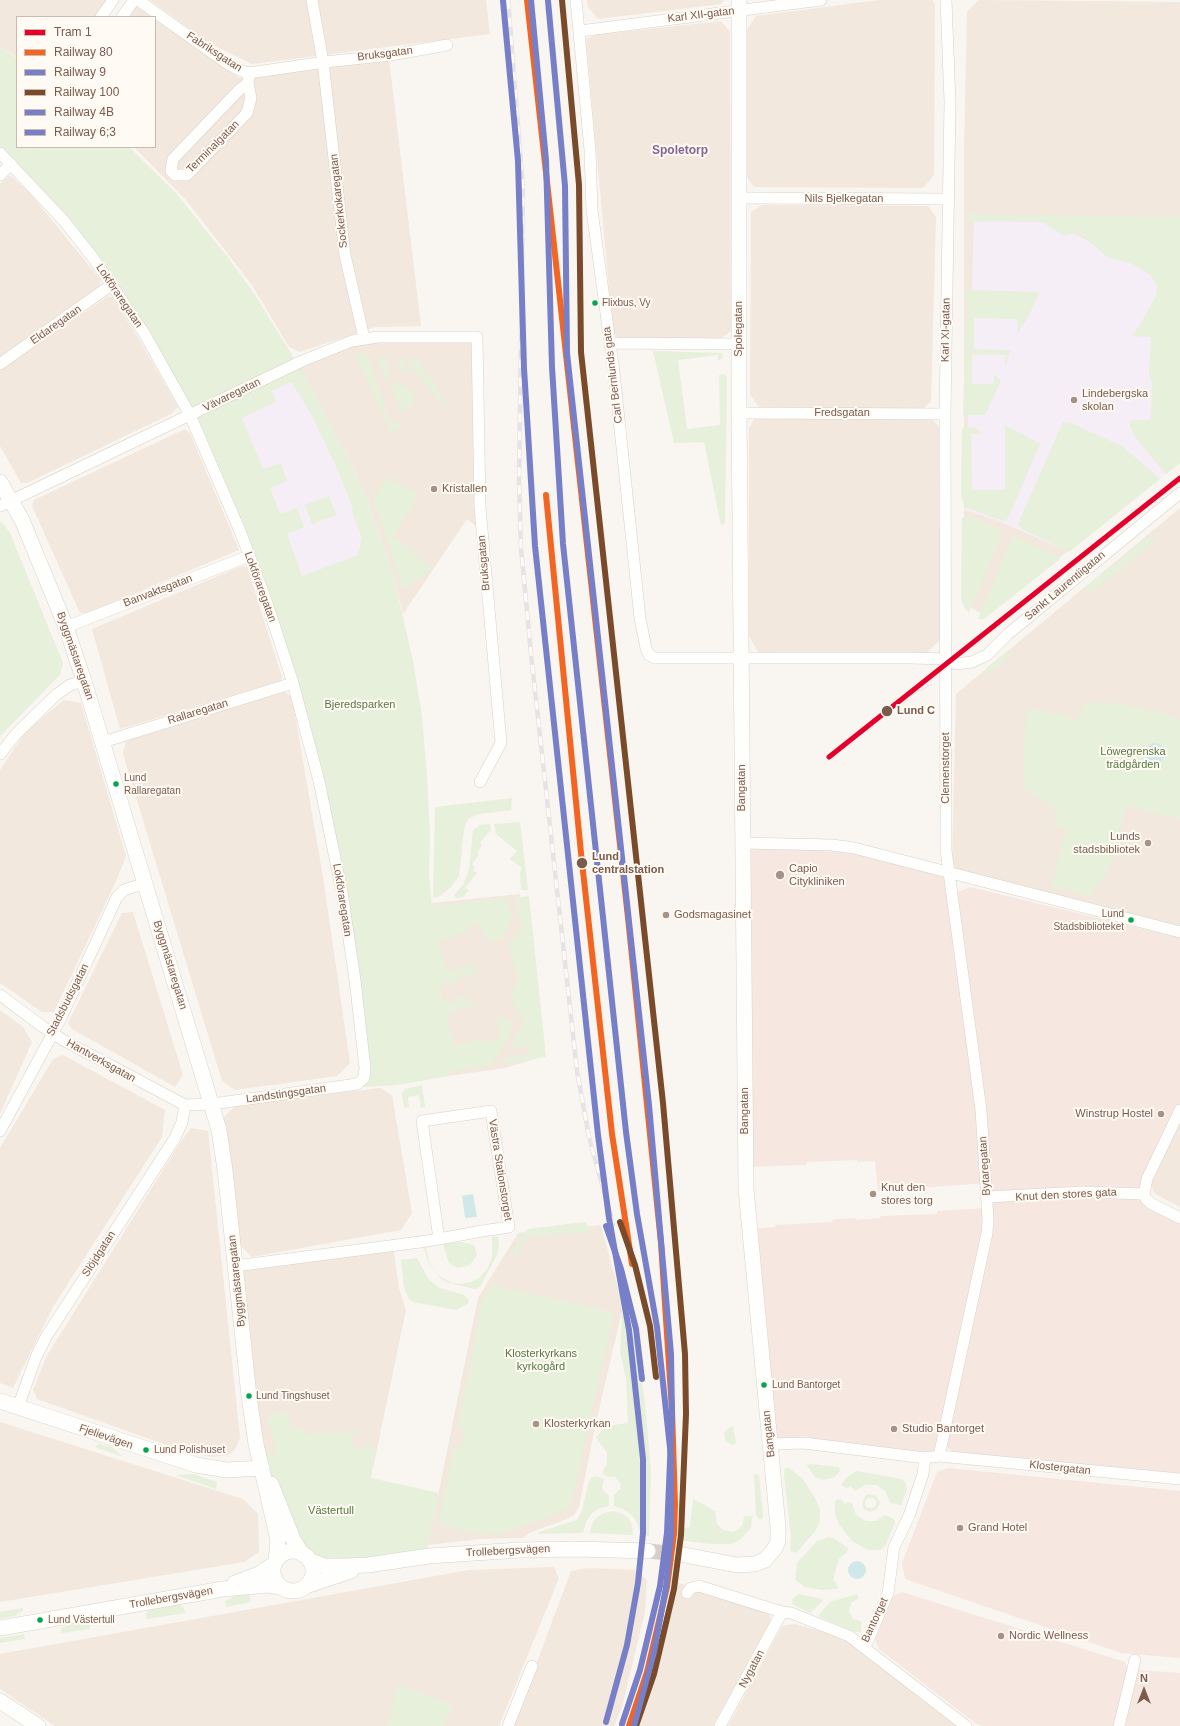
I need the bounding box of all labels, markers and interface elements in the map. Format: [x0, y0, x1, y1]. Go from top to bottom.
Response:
street label: Karl XII-gatan [667, 4, 735, 26]
legend [16, 16, 156, 148]
text: Tram 1 [54, 25, 92, 39]
street label: Fabriksgatan [184, 29, 244, 75]
street label: Bruksgatan [357, 44, 413, 64]
text: Railway 80 [54, 45, 113, 59]
text: Railway 9 [54, 65, 106, 79]
text: Railway 100 [54, 85, 119, 99]
text: Railway 4B [54, 105, 114, 119]
street label: Terminalgatan [184, 118, 242, 176]
text: Railway 6;3 [54, 125, 116, 139]
district label: Spoletorp [652, 144, 708, 158]
street label: Sockerkokaregatan [327, 153, 351, 249]
street label: Nils Bjelkegatan [805, 192, 883, 206]
street label: Lokföraregatan [93, 262, 145, 330]
place label: Flixbus, Vy [602, 297, 651, 309]
marker: Flixbus, Vy [590, 298, 600, 308]
street label: Karl XI-gatan [939, 298, 953, 362]
street label: Spolegatan [732, 301, 746, 357]
street label: Eldaregatan [28, 303, 84, 347]
street label: Carl Bernlunds gata [601, 326, 625, 424]
street label: Vävaregatan [201, 375, 263, 415]
place label: Lindebergska skolan [1082, 387, 1148, 413]
marker: Lindebergska skolan [1069, 395, 1079, 405]
street label: Fredsgatan [814, 406, 870, 420]
place label: Kristallen [442, 482, 487, 496]
marker: Kristallen [429, 484, 439, 494]
street label: Bruksgatan [475, 535, 493, 591]
street label: Sankt Laurentiigatan [1022, 549, 1108, 623]
street label: Lokföraregatan [241, 550, 279, 624]
street label: Banvaktsgatan [122, 572, 194, 610]
street label: Byggmästaregatan [54, 610, 96, 702]
street label: Rallaregatan [166, 697, 230, 727]
park label: Bjeredsparken [325, 698, 395, 712]
marker: Lund C [880, 704, 894, 718]
place label: Lund C [897, 704, 935, 718]
street label: Clemenstorget [939, 732, 953, 804]
park label: Löwegrenska trädgården [1100, 745, 1166, 771]
street label: Bangatan [735, 764, 749, 812]
place label: Lund Rallaregatan [124, 772, 181, 796]
marker: Lund Rallaregatan [111, 779, 121, 789]
place label: Lunds stadsbibliotek [1073, 830, 1140, 856]
marker: Lunds stadsbibliotek [1143, 838, 1153, 848]
place label: Lund centralstation [592, 850, 664, 876]
marker: Lund centralstation [575, 856, 589, 870]
street label: Lokföraregatan [330, 862, 354, 938]
place label: Capio Citykliniken [789, 862, 845, 888]
marker: Capio Citykliniken [774, 869, 786, 881]
place label: Godsmagasinet [674, 908, 751, 922]
place label: Lund Stadsbiblioteket [1053, 908, 1124, 932]
marker: Godsmagasinet [661, 910, 671, 920]
marker: Lund Stadsbiblioteket [1126, 915, 1136, 925]
street label: Byggmästaregatan [150, 919, 190, 1011]
street label: Stadsbudsgatan [44, 962, 92, 1038]
street label: Hantverksgatan [64, 1037, 138, 1085]
street label: Landstingsgatan [245, 1082, 327, 1106]
street label: Bangatan [738, 1087, 752, 1135]
place label: Winstrup Hostel [1075, 1107, 1153, 1121]
marker: Winstrup Hostel [1156, 1109, 1166, 1119]
street label: Västra Stationstorget [485, 1118, 515, 1222]
street label: Bytaregatan [976, 1136, 994, 1196]
place label: Knut den stores torg [881, 1181, 933, 1207]
street label: Knut den stores gata [1015, 1186, 1117, 1204]
marker: Knut den stores torg [868, 1189, 878, 1199]
street label: Slöjdgatan [79, 1229, 119, 1279]
street label: Byggmästaregatan [226, 1234, 248, 1328]
park label: Klosterkyrkans kyrkogård [505, 1347, 577, 1373]
place label: Lund Bantorget [772, 1379, 840, 1391]
marker: Lund Bantorget [759, 1380, 769, 1390]
place label: Lund Tingshuset [256, 1390, 330, 1402]
marker: Lund Tingshuset [244, 1391, 254, 1401]
street label: Bangatan [760, 1410, 778, 1458]
place label: Klosterkyrkan [544, 1417, 611, 1431]
marker: Klosterkyrkan [531, 1419, 541, 1429]
street label: Fjelievägen [77, 1422, 135, 1452]
place label: Studio Bantorget [902, 1422, 984, 1436]
marker: Studio Bantorget [889, 1424, 899, 1434]
place label: Lund Polishuset [154, 1444, 225, 1456]
marker: Lund Polishuset [141, 1445, 151, 1455]
street label: Klostergatan [1029, 1458, 1091, 1478]
park label: Västertull [308, 1504, 354, 1518]
place label: Grand Hotel [968, 1521, 1027, 1535]
marker: Grand Hotel [955, 1523, 965, 1533]
street label: Trollebergsvägen [465, 1542, 551, 1560]
street label: Trollebergsvägen [128, 1584, 214, 1612]
street label: Bantorget [859, 1596, 891, 1644]
place label: Lund Västertull [48, 1614, 115, 1626]
marker: Lund Västertull [35, 1615, 45, 1625]
place label: Nordic Wellness [1009, 1629, 1088, 1643]
marker: Nordic Wellness [996, 1631, 1006, 1641]
street label: Nygatan [737, 1648, 767, 1690]
north arrow [1124, 1670, 1164, 1710]
text: N [1140, 1672, 1148, 1684]

